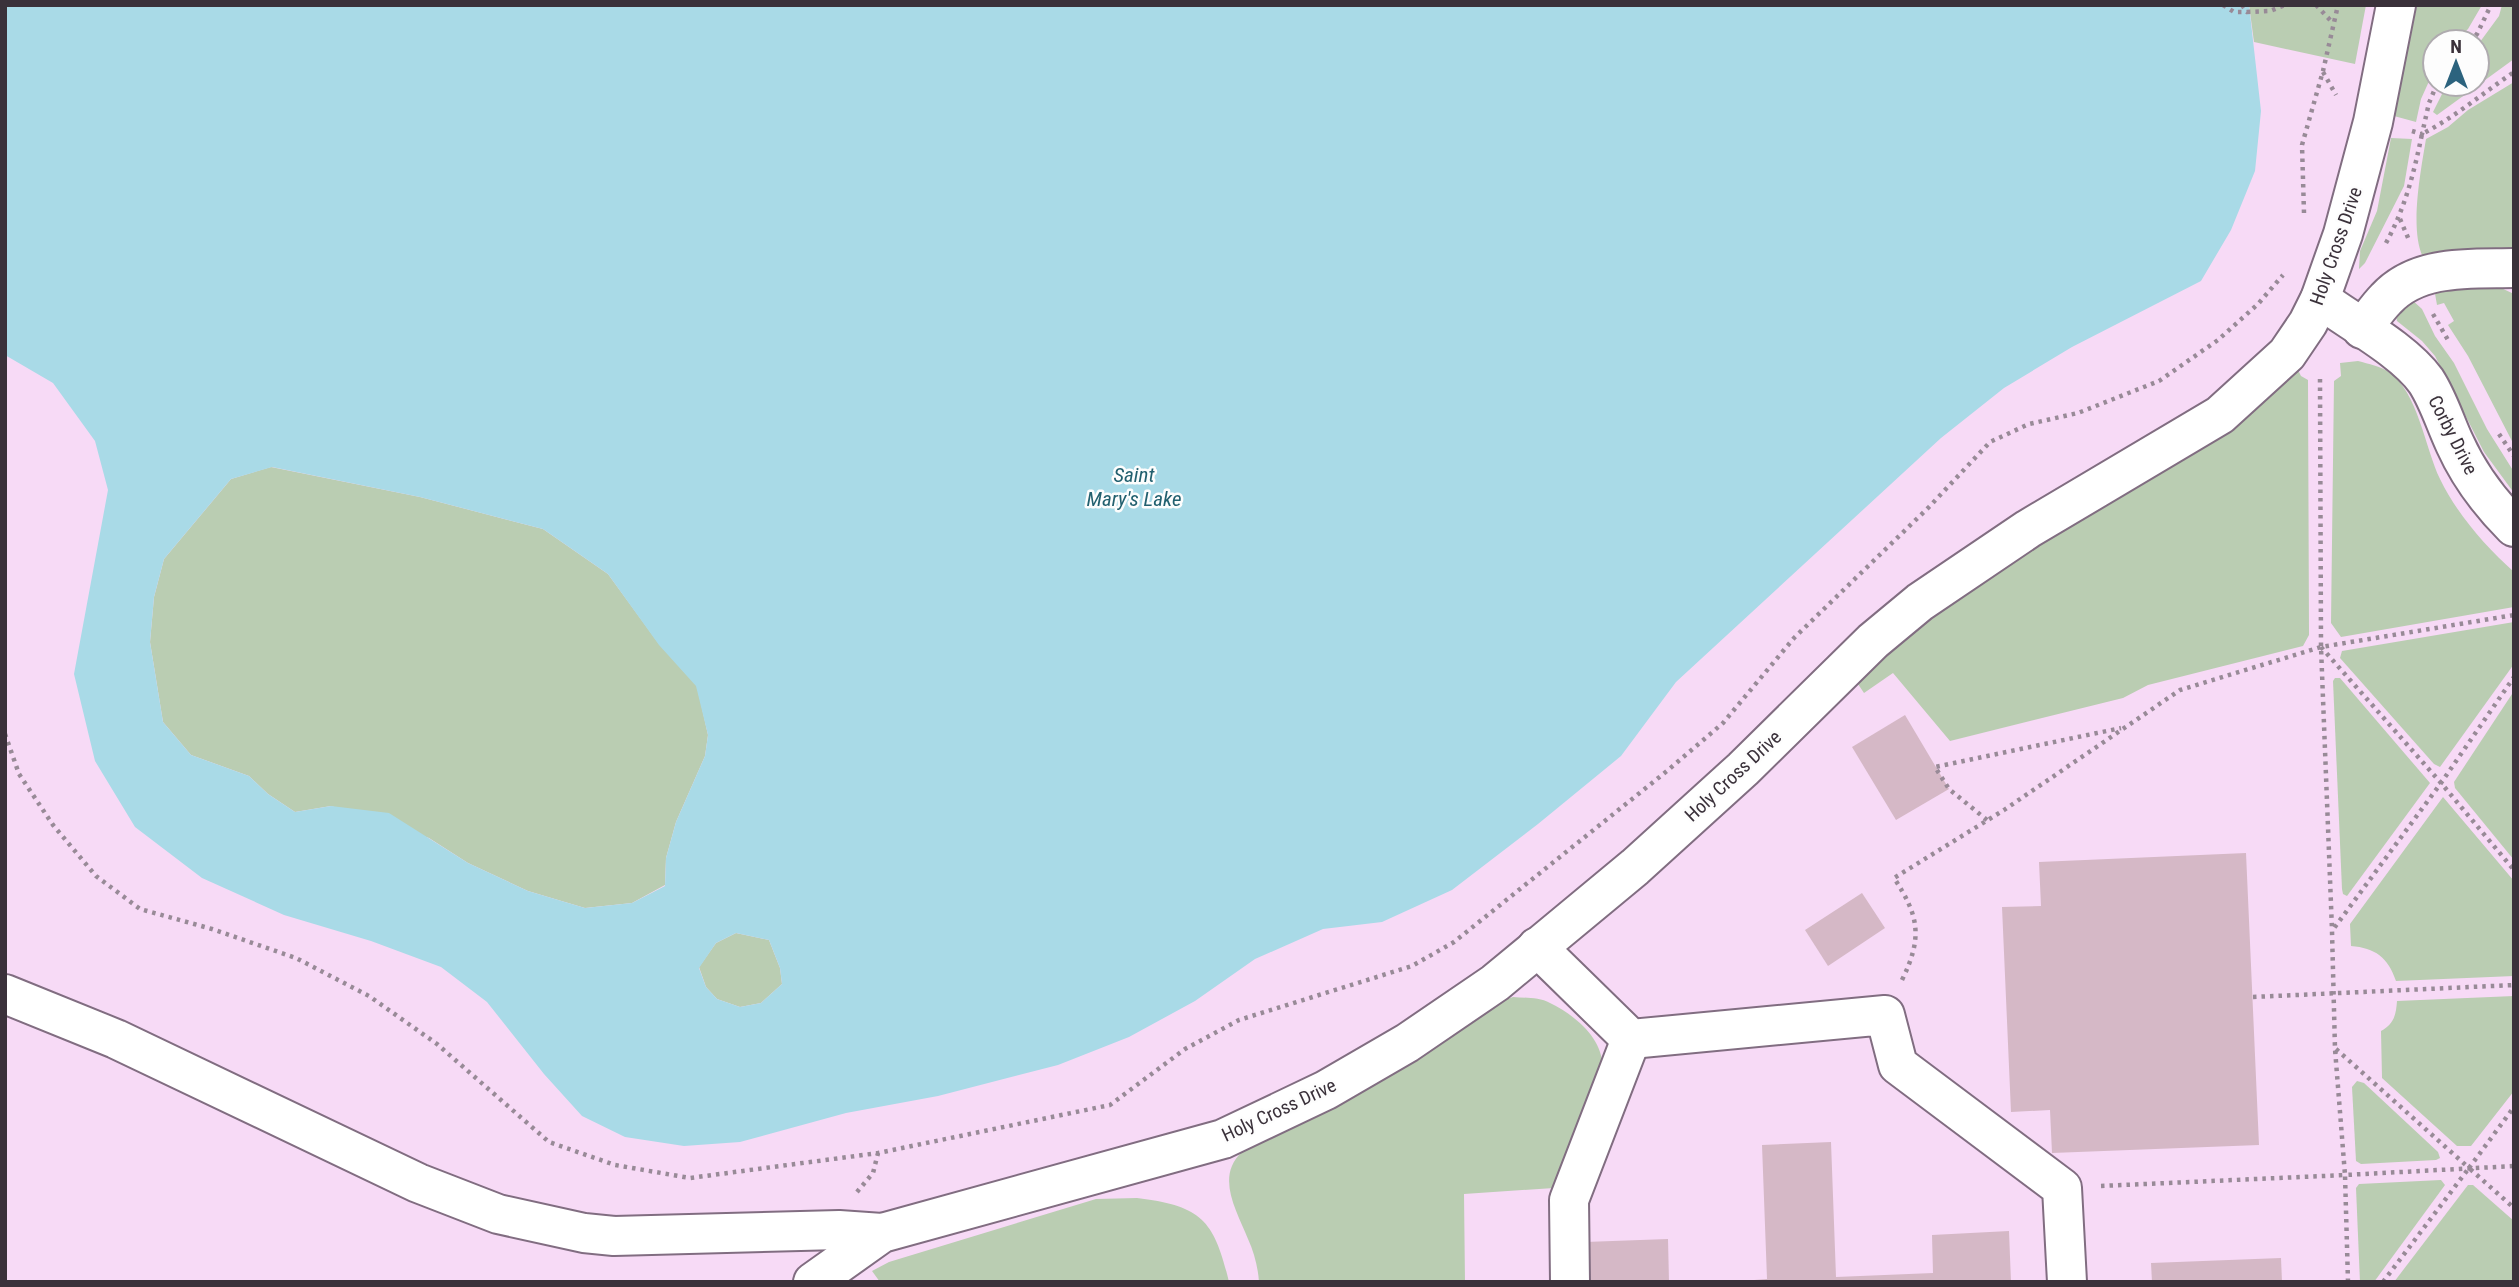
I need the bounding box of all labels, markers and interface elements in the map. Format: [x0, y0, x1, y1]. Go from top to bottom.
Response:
north arrow [2421, 28, 2491, 98]
text: N [2450, 35, 2462, 58]
street label: Holy Cross Drive [2305, 184, 2367, 308]
street label: Corby Drive [2423, 392, 2483, 478]
water label: Saint Mary's Lake [1087, 463, 1181, 511]
street label: Holy Cross Drive [1680, 725, 1786, 827]
street label: Holy Cross Drive [1218, 1073, 1340, 1147]

